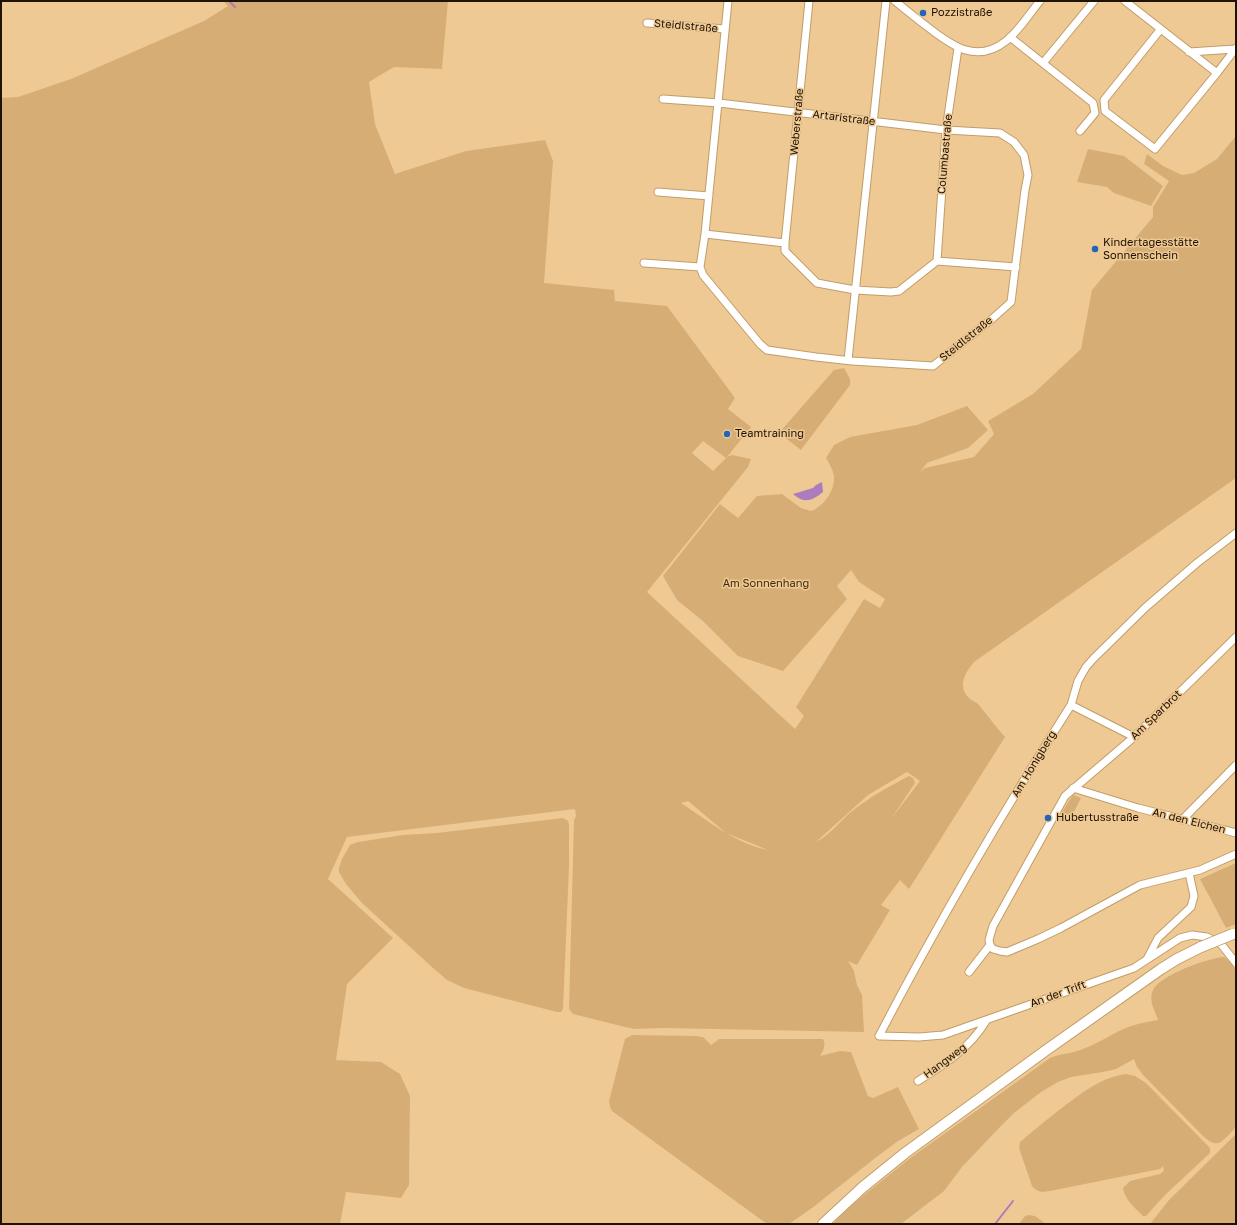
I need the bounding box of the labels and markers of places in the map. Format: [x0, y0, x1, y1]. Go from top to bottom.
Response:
place label: Pozzistraße [931, 6, 992, 20]
marker: Pozzistraße [918, 8, 928, 18]
place label: Kindertagesstätte Sonnenschein [1103, 236, 1199, 262]
marker: Kindertagesstätte Sonnenschein [1090, 244, 1100, 254]
place label: Teamtraining [735, 427, 804, 441]
marker: Teamtraining [722, 429, 732, 439]
place label: Hubertusstraße [1056, 811, 1139, 825]
marker: Hubertusstraße [1043, 813, 1053, 823]

